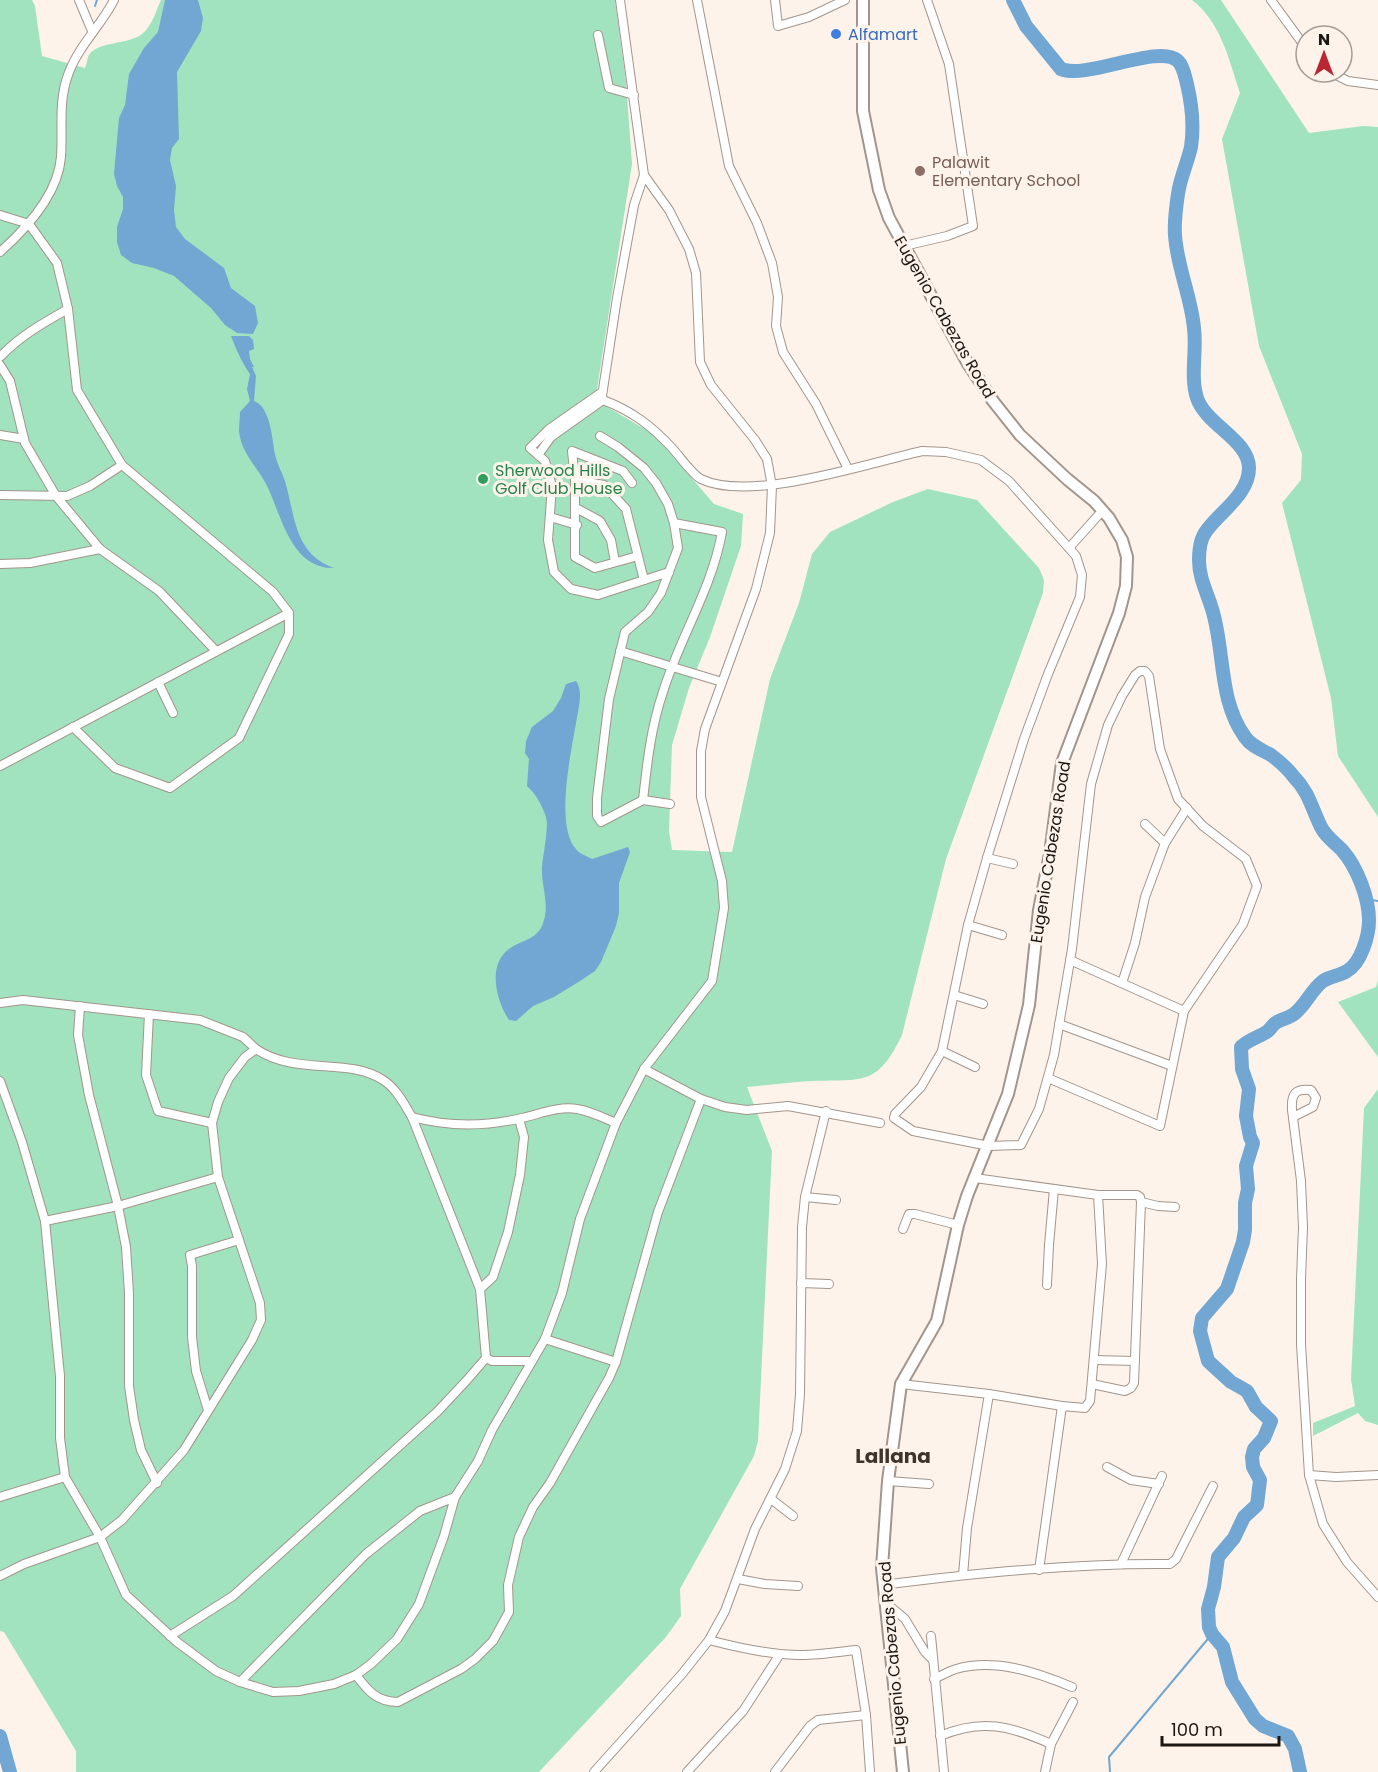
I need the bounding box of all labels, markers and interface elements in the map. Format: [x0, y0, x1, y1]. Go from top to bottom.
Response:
place label: Alfamart [848, 23, 918, 46]
north arrow [1294, 24, 1354, 84]
marker: Alfamart [829, 27, 843, 41]
text: N [1318, 28, 1330, 51]
place label: Palawit Elementary School [932, 151, 1080, 192]
marker: Palawit Elementary School [913, 164, 927, 178]
street label: Eugenio Cabezas Road [889, 232, 1001, 403]
place label: Sherwood Hills Golf Club House [495, 459, 623, 500]
marker: Sherwood Hills Golf Club House [476, 472, 490, 486]
street label: Eugenio Cabezas Road [1025, 759, 1076, 945]
district label: Lallana [855, 1442, 931, 1470]
street label: Eugenio Cabezas Road [873, 1560, 912, 1746]
scale bar [1162, 1709, 1279, 1747]
text: 100 m [1171, 1717, 1223, 1742]

